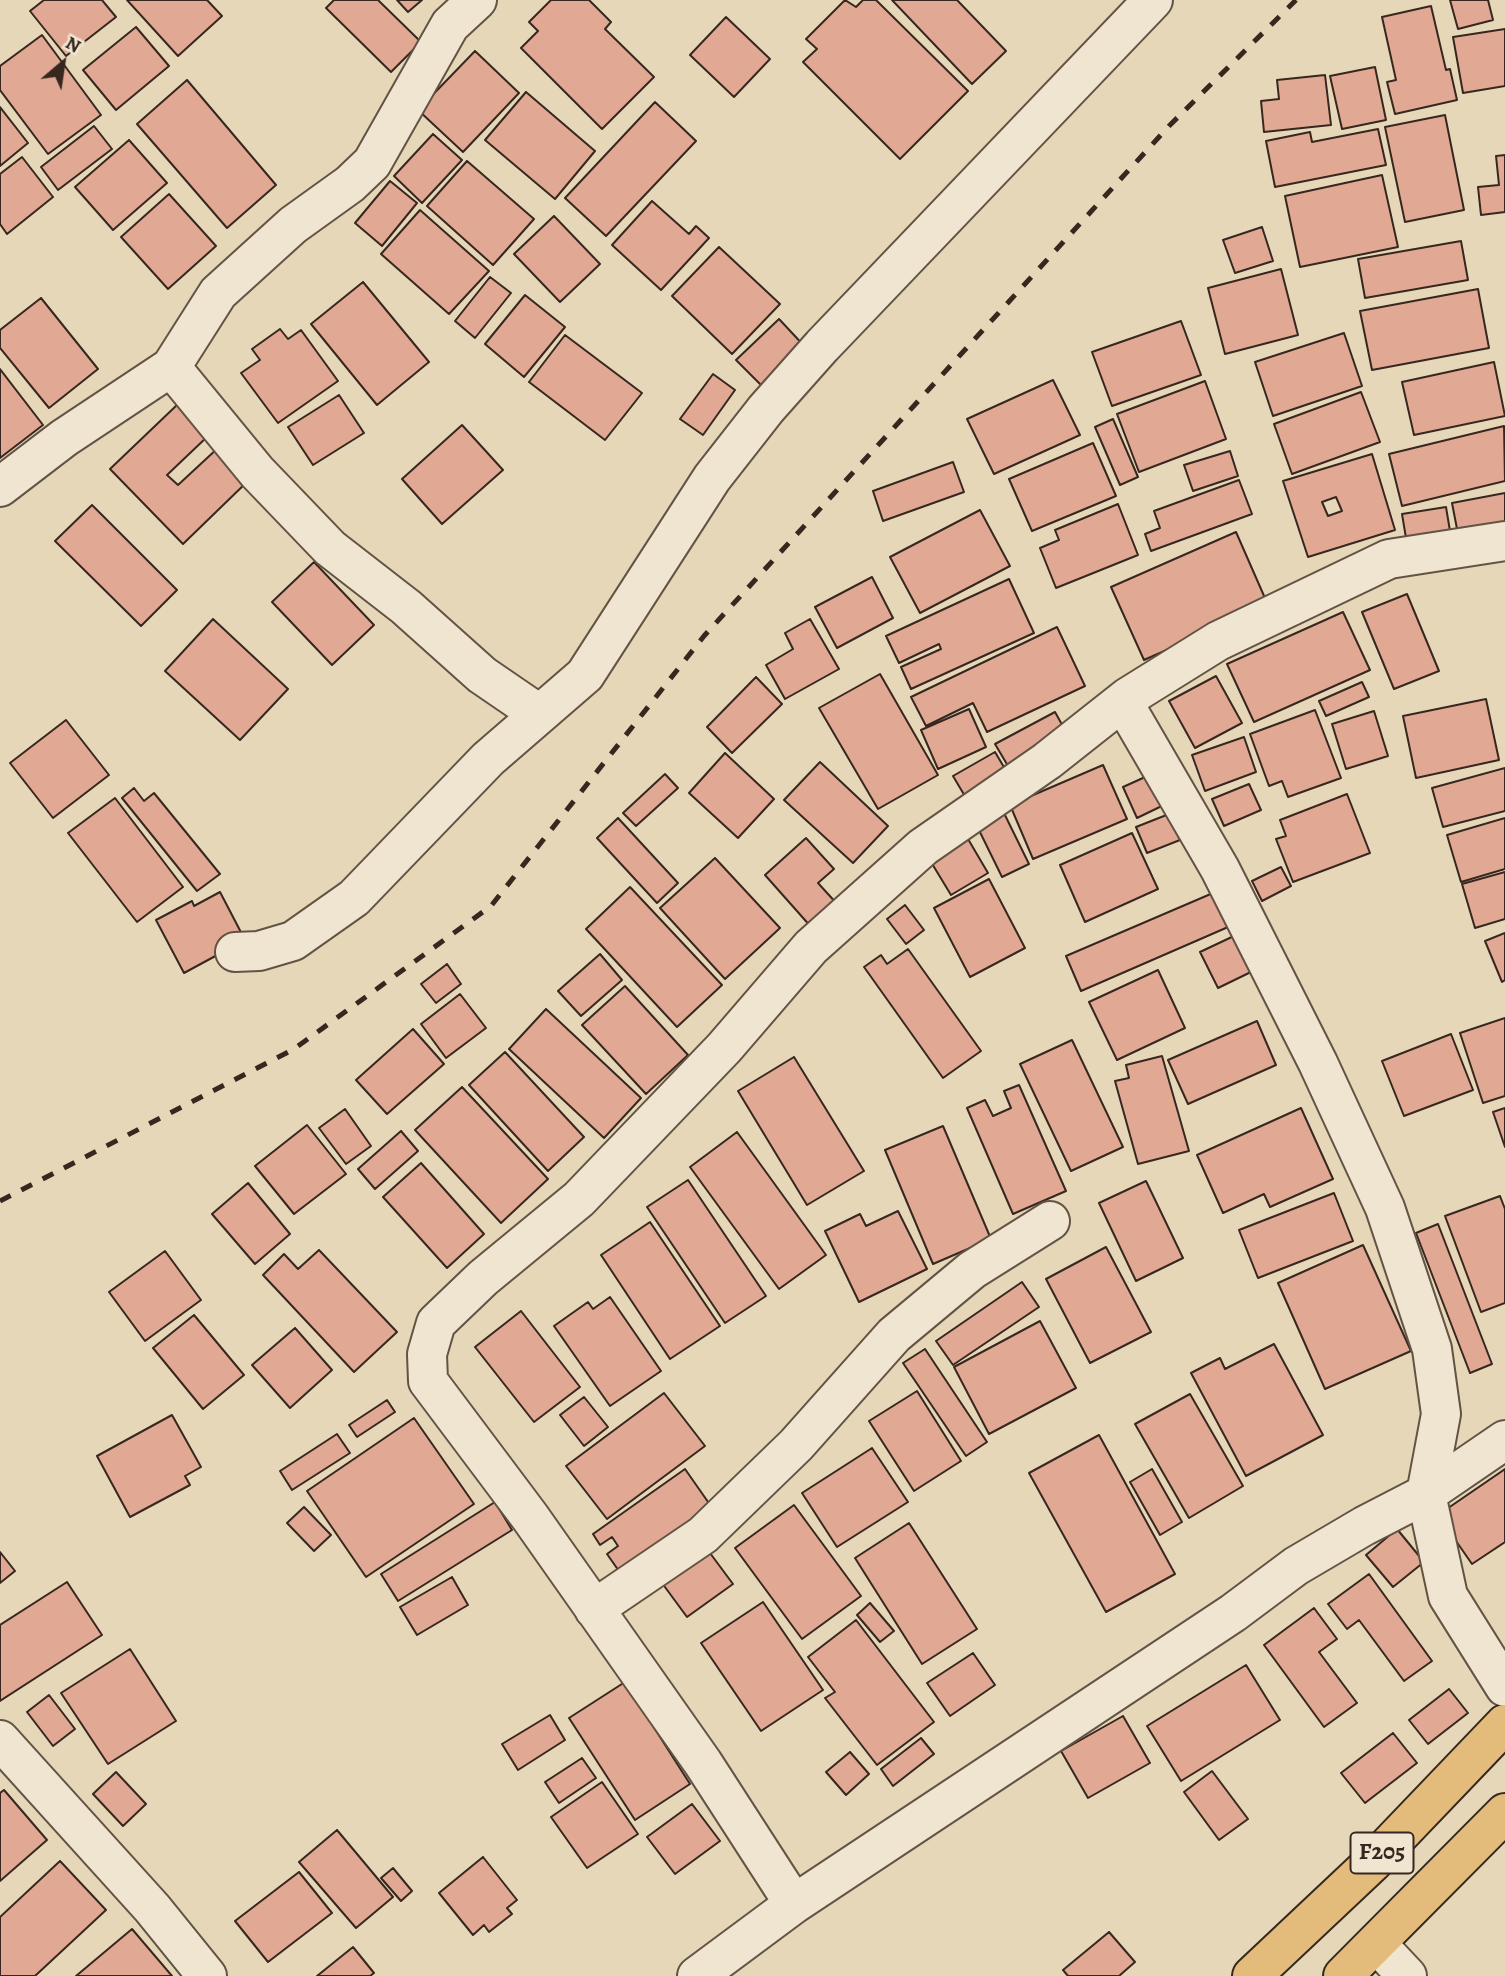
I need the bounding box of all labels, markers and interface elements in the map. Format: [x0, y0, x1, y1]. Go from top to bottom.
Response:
north arrow [28, 28, 98, 98]
text: N [61, 30, 86, 59]
road number: F205 [1350, 1832, 1414, 1874]

